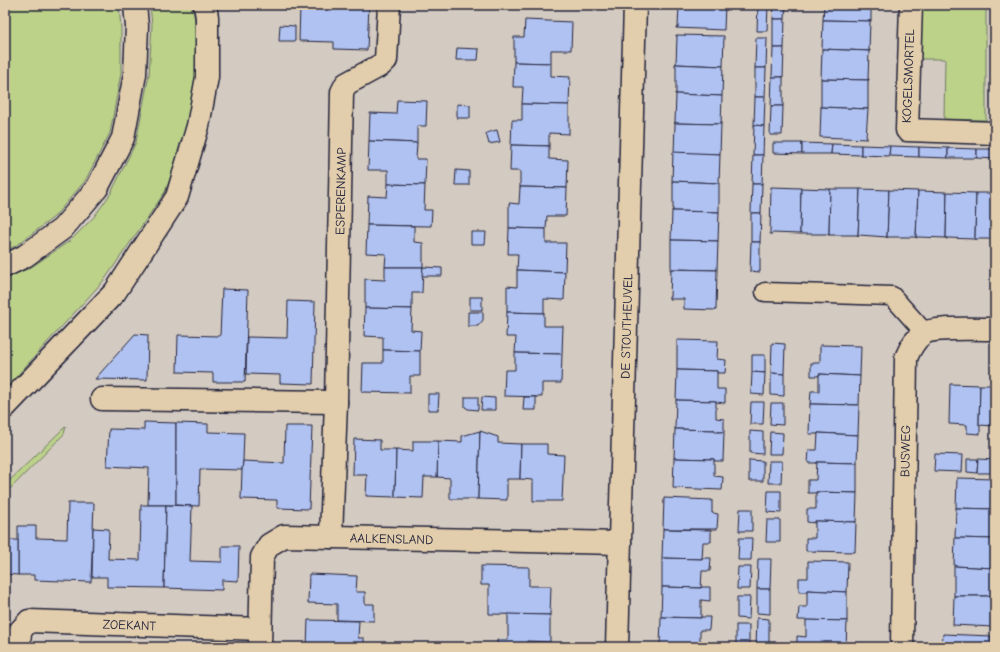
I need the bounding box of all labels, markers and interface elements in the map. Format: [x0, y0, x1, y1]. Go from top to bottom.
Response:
street label: KOGELSMORTEL [899, 28, 917, 123]
street label: ESPERENKAMP [332, 147, 348, 235]
street label: DE STOUTHEUVEL [617, 273, 635, 379]
street label: BUSWEG [897, 425, 913, 477]
street label: AALKENSLAND [350, 530, 433, 547]
street label: ZOEKANT [102, 616, 157, 633]

